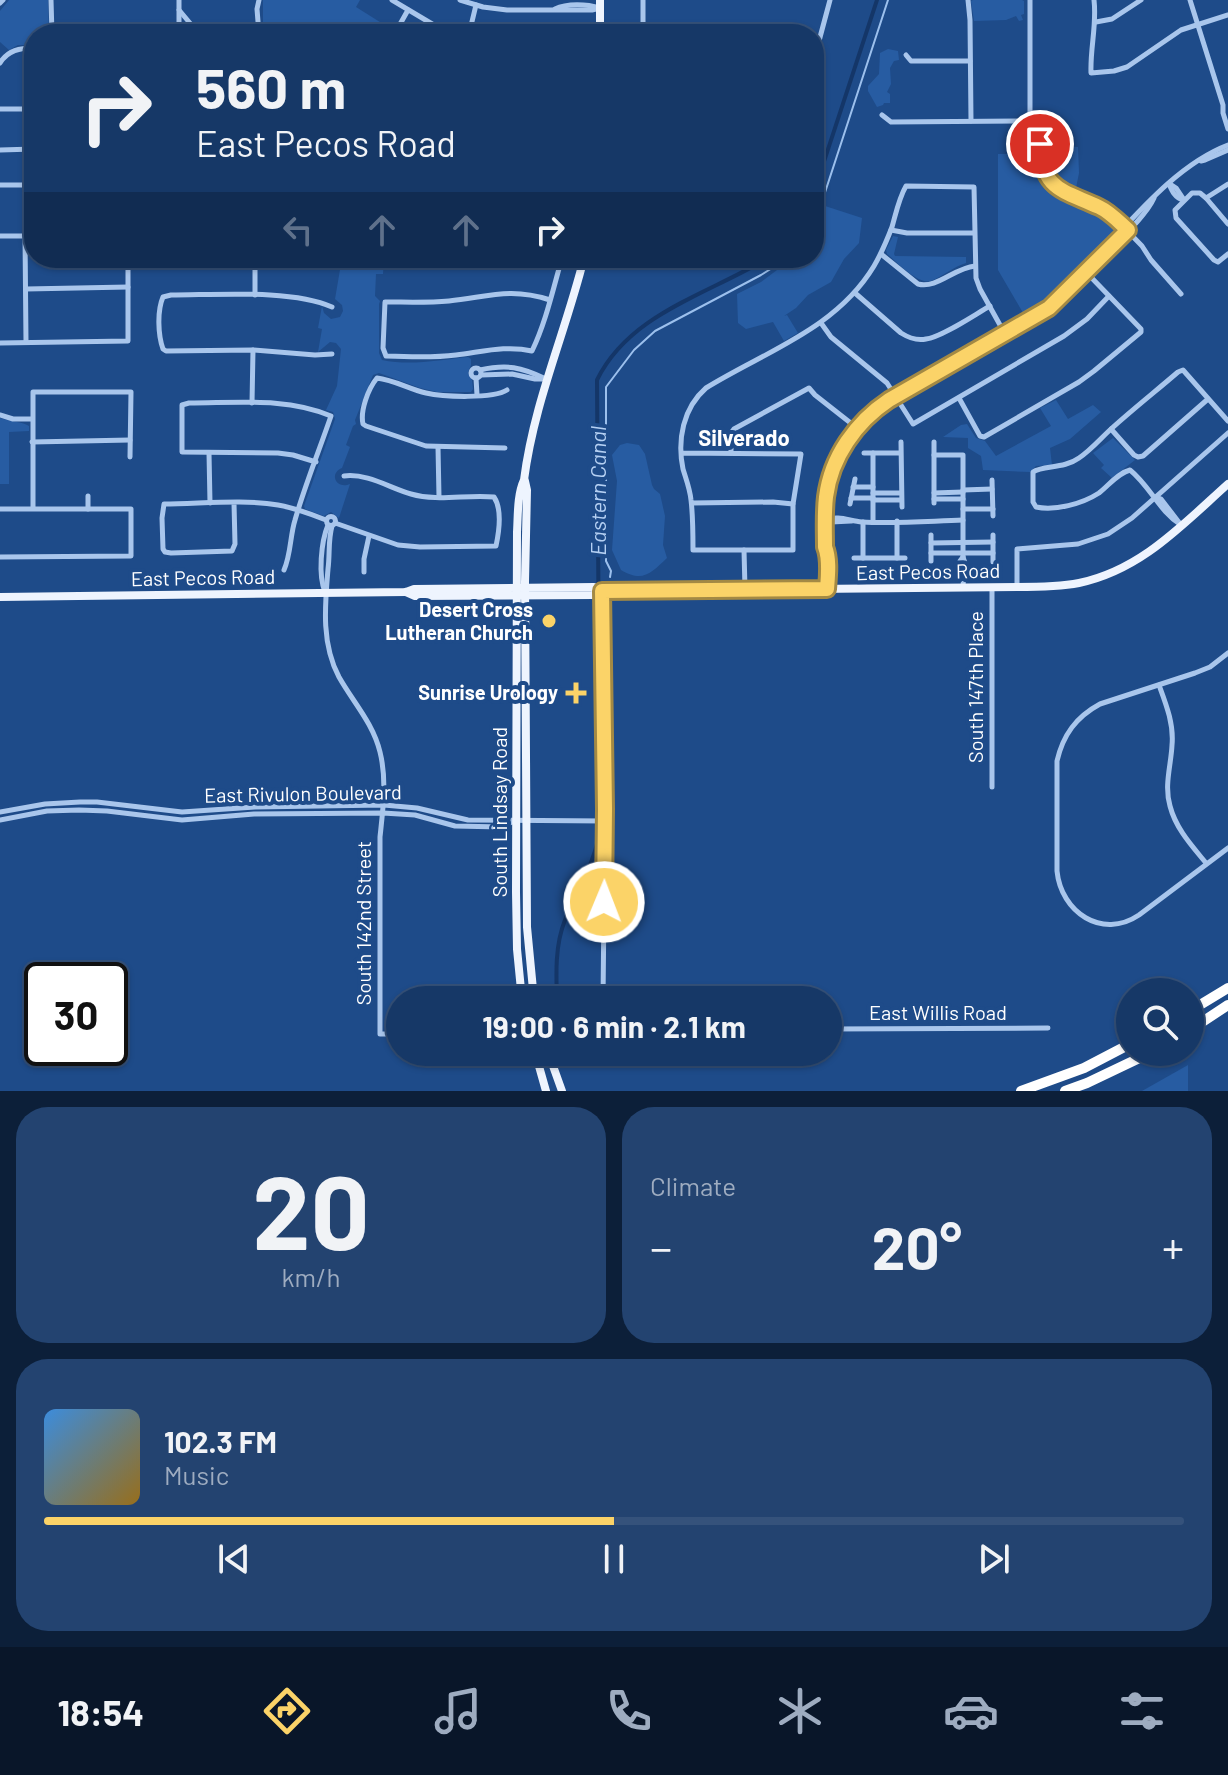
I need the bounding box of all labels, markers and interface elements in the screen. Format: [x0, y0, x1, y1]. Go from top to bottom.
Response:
text: 560 m [196, 53, 346, 120]
icon: right [64, 56, 168, 160]
pin [1006, 110, 1074, 178]
text: East Pecos Road [196, 121, 456, 164]
icon: arrive [1018, 122, 1062, 166]
icon: left [276, 208, 320, 252]
icon: ahead [360, 208, 404, 252]
icon: ahead [444, 208, 488, 252]
icon: right [528, 208, 572, 252]
district label: Silverado [698, 424, 790, 450]
water label: Eastern Canal [584, 426, 610, 556]
street label: East Pecos Road [856, 558, 1000, 584]
street label: East Pecos Road [131, 564, 275, 590]
place label: Desert Cross Lutheran Church [385, 597, 533, 644]
street label: South 147th Place [963, 611, 987, 763]
marker: Desert Cross Lutheran Church [540, 612, 558, 630]
place label: Sunrise Urology [418, 680, 558, 704]
marker: Sunrise Urology [565, 682, 587, 704]
street label: South Lindsay Road [487, 727, 511, 897]
street label: East Rivulon Boulevard [204, 779, 402, 807]
street label: South 142nd Street [351, 841, 375, 1005]
position arrow [562, 860, 646, 944]
speed limit sign: 30 [24, 962, 128, 1066]
map controls [1116, 978, 1204, 1066]
button: search [1116, 978, 1204, 1066]
street label: East Willis Road [869, 1000, 1007, 1024]
text: 19:00 · 6 min · 2.1 km [482, 1008, 746, 1044]
text: 20 [252, 1146, 370, 1271]
text: Climate [650, 1170, 736, 1201]
text: 20° [872, 1210, 962, 1282]
text: − [650, 1220, 672, 1273]
text: + [1162, 1220, 1184, 1273]
text: km/h [282, 1261, 340, 1292]
text: 102.3 FM [164, 1423, 277, 1459]
text: Music [164, 1459, 229, 1490]
icon: previous [212, 1537, 256, 1581]
icon: pause [592, 1537, 636, 1581]
icon: next [972, 1537, 1016, 1581]
icon: directions [259, 1683, 315, 1739]
icon: music [430, 1683, 486, 1739]
icon: phone [601, 1683, 657, 1739]
icon: climate [772, 1683, 828, 1739]
icon: car [943, 1683, 999, 1739]
icon: filters [1114, 1683, 1170, 1739]
text: 18:54 [58, 1690, 144, 1733]

